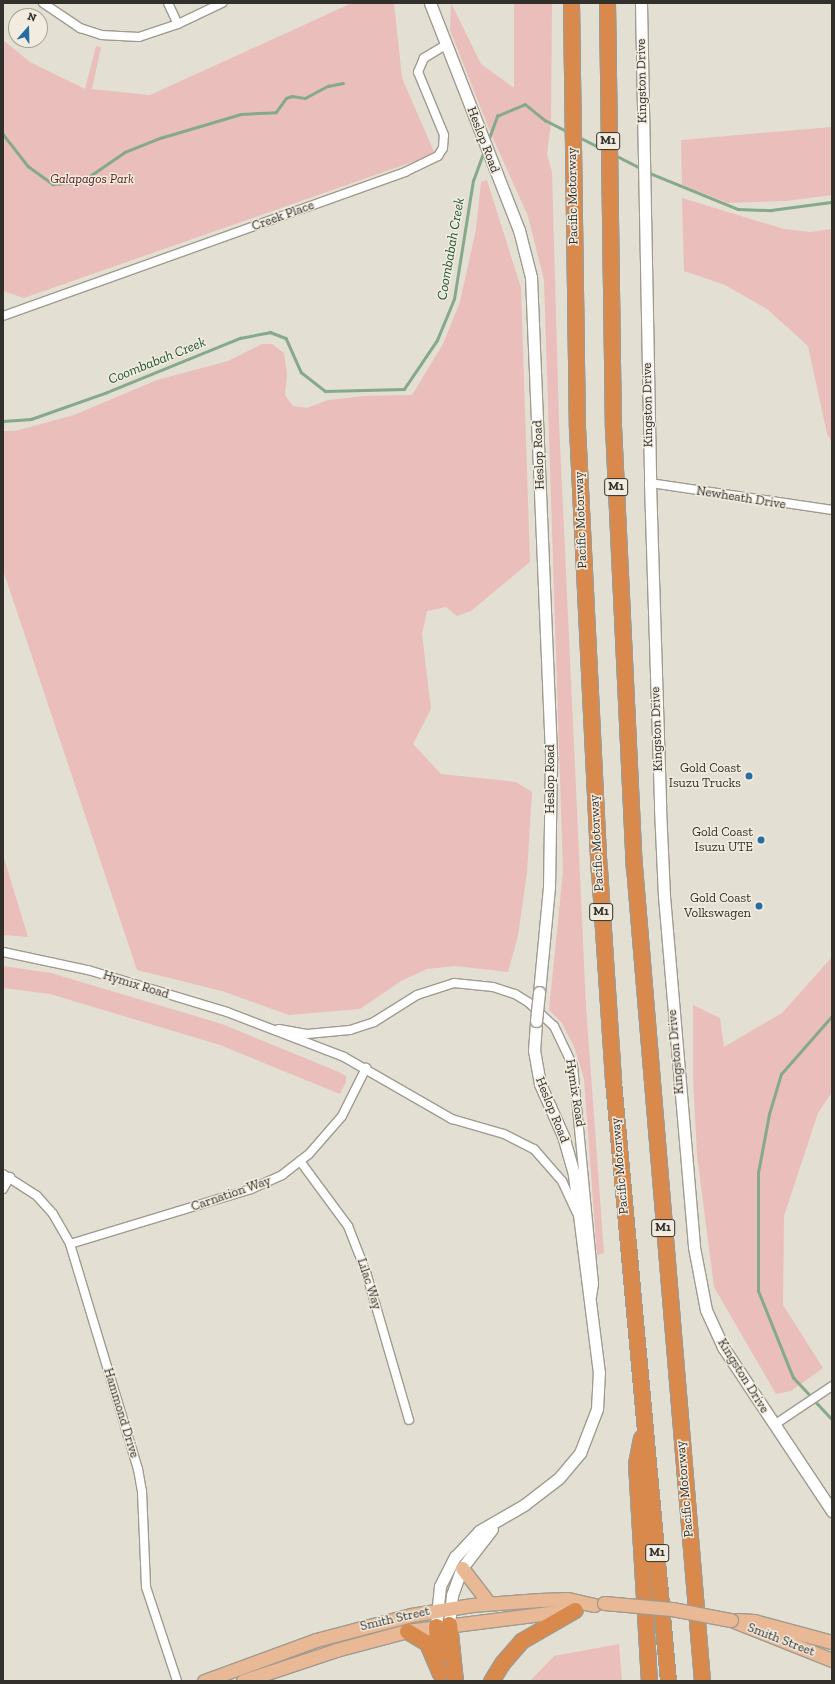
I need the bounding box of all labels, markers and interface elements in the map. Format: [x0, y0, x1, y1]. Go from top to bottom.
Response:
north arrow [8, 8, 48, 48]
text: N [26, 10, 38, 25]
street label: Kingston Drive [633, 38, 651, 124]
street label: Heslop Road [463, 105, 503, 175]
road number: M1 [596, 131, 620, 151]
street label: Pacific Motorway [564, 147, 582, 245]
park label: Galapagos Park [50, 171, 134, 187]
water label: Coombabah Creek [434, 196, 468, 302]
street label: Creek Place [250, 198, 316, 234]
water label: Coombabah Creek [106, 334, 208, 388]
street label: Kingston Drive [639, 362, 657, 448]
street label: Heslop Road [530, 420, 548, 490]
street label: Pacific Motorway [572, 471, 590, 569]
road number: M1 [604, 477, 628, 497]
street label: Newheath Drive [695, 483, 787, 513]
street label: Kingston Drive [648, 686, 666, 772]
street label: Heslop Road [542, 744, 558, 814]
place label: Gold Coast Isuzu Trucks [669, 761, 741, 792]
marker: Gold Coast Isuzu Trucks [744, 771, 754, 781]
street label: Pacific Motorway [587, 794, 607, 892]
place label: Gold Coast Isuzu UTE [692, 825, 753, 856]
marker: Gold Coast Isuzu UTE [756, 835, 766, 845]
place label: Gold Coast Volkswagen [684, 891, 751, 922]
marker: Gold Coast Volkswagen [754, 901, 764, 911]
road number: M1 [589, 902, 613, 922]
street label: Hymix Road [101, 968, 171, 1002]
street label: Kingston Drive [665, 1009, 687, 1095]
street label: Hymix Road [562, 1058, 588, 1128]
street label: Heslop Road [532, 1075, 572, 1145]
street label: Pacific Motorway [608, 1117, 632, 1215]
street label: Carnation Way [189, 1173, 273, 1215]
road number: M1 [651, 1218, 675, 1238]
street label: Lilac Way [353, 1256, 385, 1312]
street label: Kingston Drive [714, 1336, 772, 1416]
street label: Hammond Drive [100, 1366, 142, 1460]
street label: Pacific Motorway [673, 1440, 697, 1538]
road number: M1 [645, 1543, 669, 1563]
street label: Smith Street [359, 1603, 431, 1635]
street label: Smith Street [745, 1620, 817, 1660]

